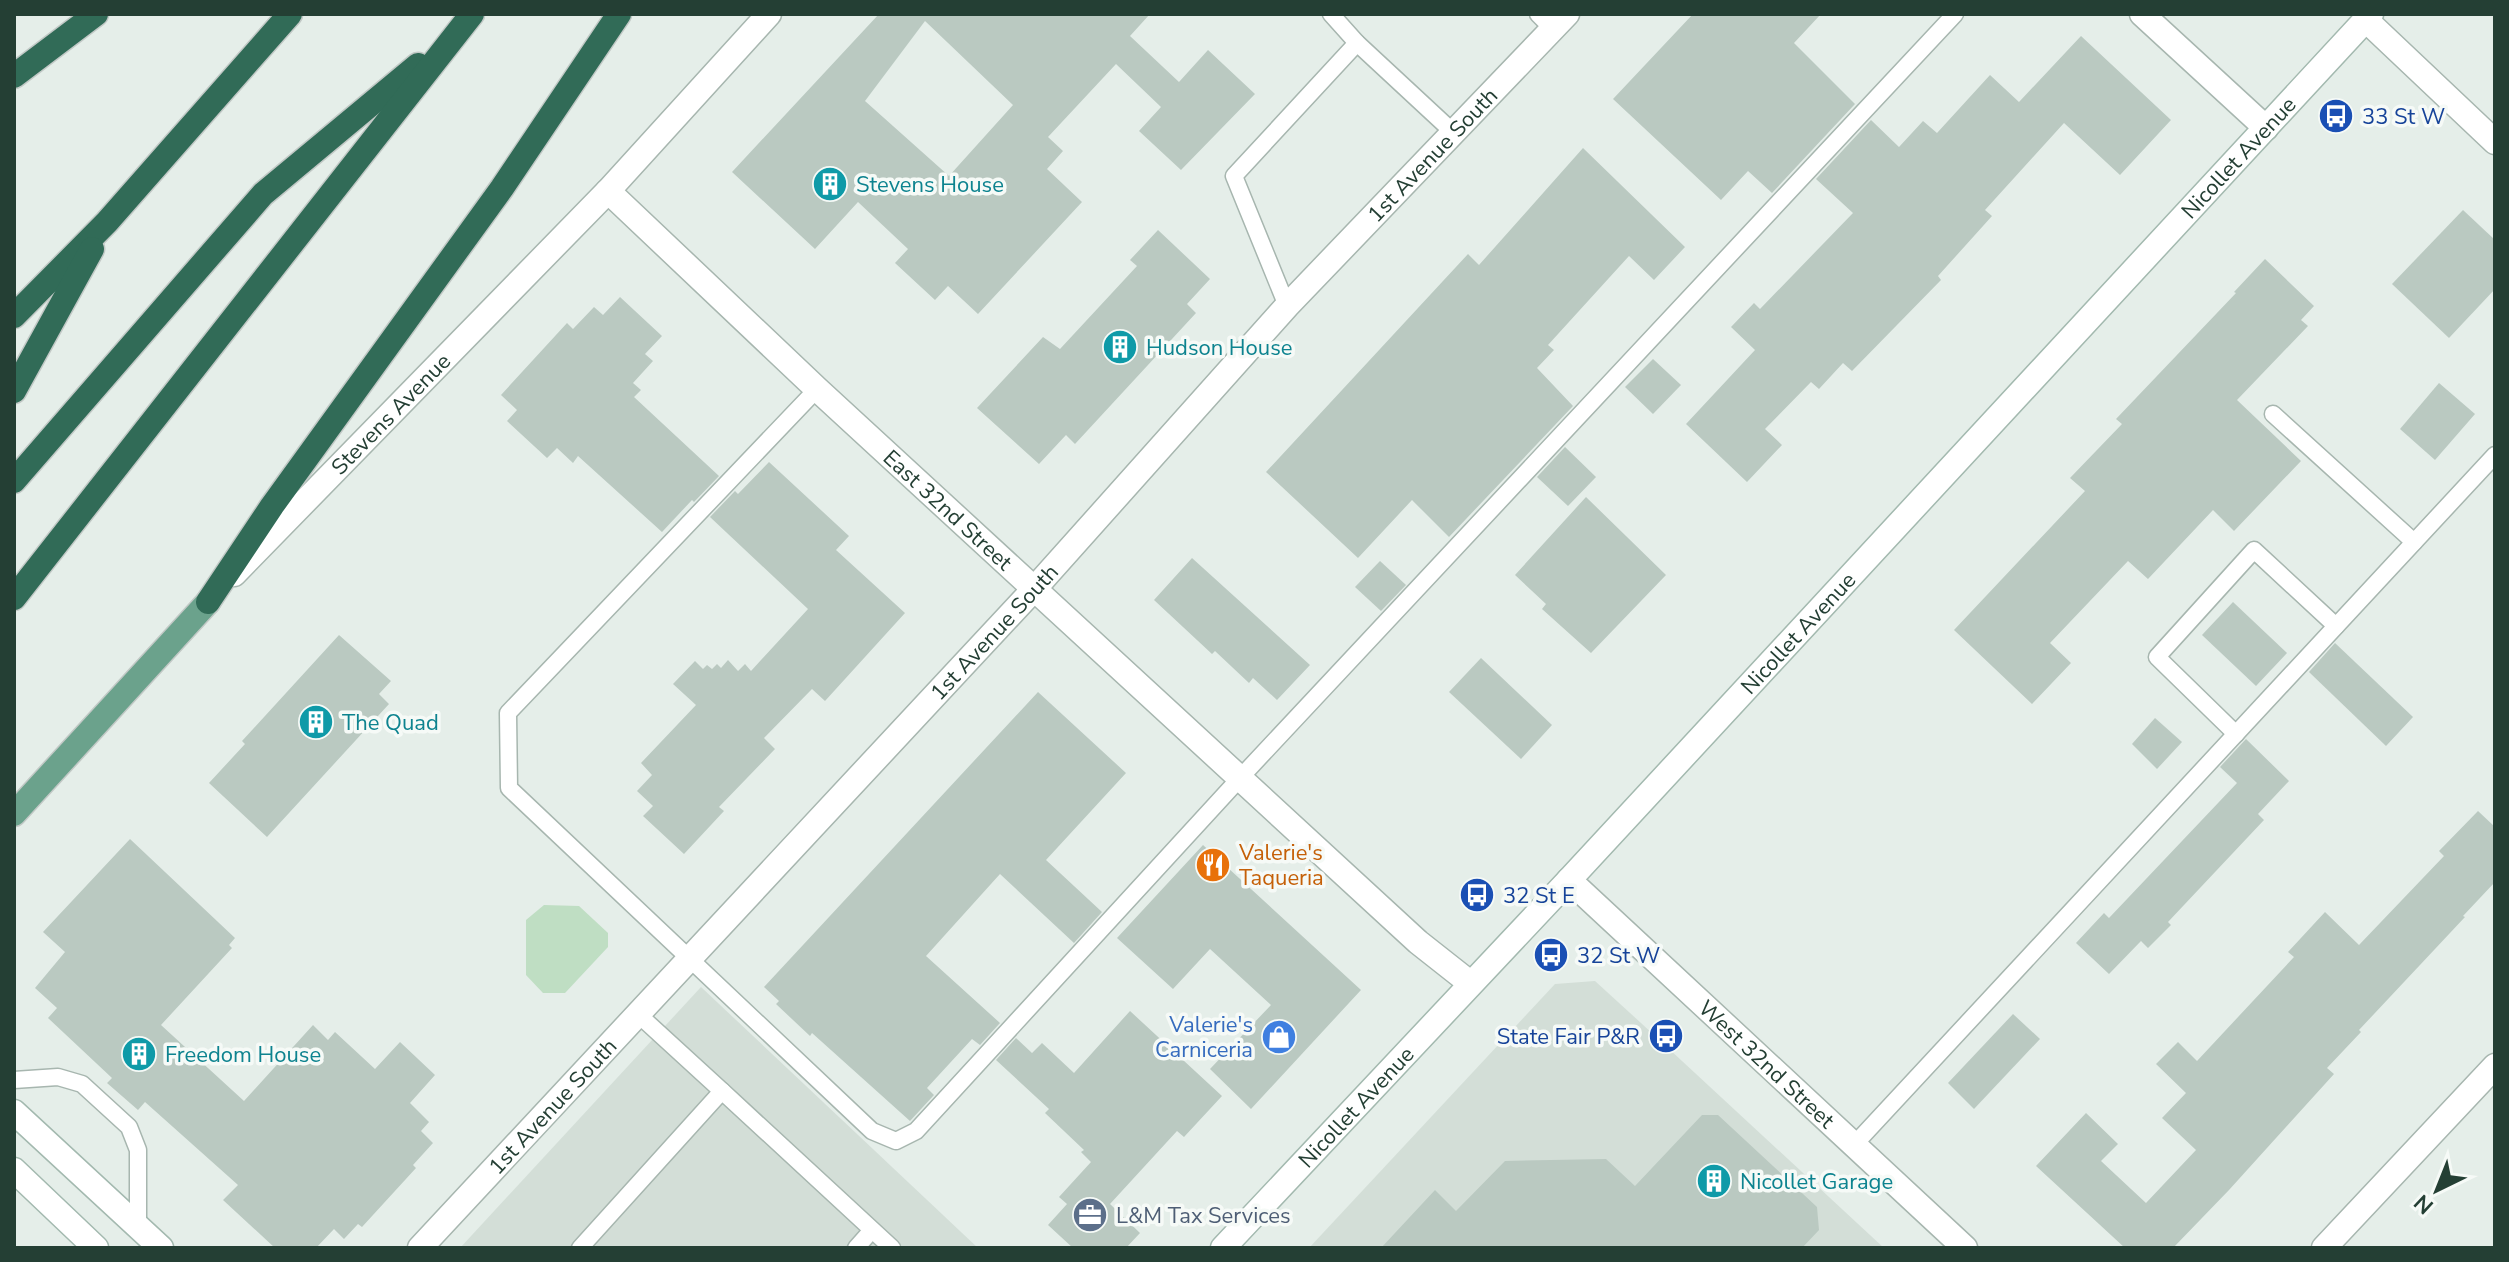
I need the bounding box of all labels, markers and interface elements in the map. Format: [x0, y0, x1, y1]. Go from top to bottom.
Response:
street label: 1st Avenue South [1361, 81, 1505, 229]
street label: Nicollet Avenue [2175, 90, 2303, 226]
bus stop icon: 33 St W [2317, 97, 2355, 135]
place label: 33 St W [2362, 102, 2445, 132]
building icon: Stevens House [811, 165, 849, 203]
place label: Stevens House [856, 170, 1004, 200]
building icon: Hudson House [1101, 328, 1139, 366]
place label: Hudson House [1146, 333, 1292, 363]
street label: Stevens Avenue [325, 347, 458, 482]
street label: East 32nd Street [876, 443, 1019, 578]
street label: 1st Avenue South [924, 558, 1065, 707]
street label: Nicollet Avenue [1734, 566, 1863, 701]
building icon: The Quad [297, 703, 335, 741]
place label: The Quad [342, 708, 439, 738]
place label: Valerie's Taqueria [1238, 838, 1324, 893]
restaurant icon: Valerie's Taqueria [1194, 846, 1232, 884]
bus stop icon: 32 St E [1458, 876, 1496, 914]
place label: 32 St E [1503, 881, 1575, 911]
bus stop icon: 32 St W [1532, 936, 1570, 974]
place label: 32 St W [1577, 941, 1660, 971]
street label: West 32nd Street [1691, 994, 1841, 1136]
place label: Valerie's Carniceria [1155, 1010, 1253, 1065]
bus stop icon: State Fair P&R [1647, 1017, 1685, 1055]
shop icon: Valerie's Carniceria [1260, 1018, 1298, 1056]
place label: State Fair P&R [1497, 1022, 1640, 1052]
street label: 1st Avenue South [482, 1032, 624, 1181]
building icon: Freedom House [120, 1035, 158, 1073]
place label: Freedom House [165, 1040, 321, 1070]
street label: Nicollet Avenue [1292, 1040, 1421, 1175]
north arrow [2397, 1150, 2477, 1230]
building icon: Nicollet Garage [1695, 1162, 1733, 1200]
place label: Nicollet Garage [1740, 1167, 1893, 1197]
text: N [2408, 1187, 2440, 1220]
office icon: L&M Tax Services [1071, 1196, 1109, 1234]
place label: L&M Tax Services [1116, 1201, 1291, 1231]

